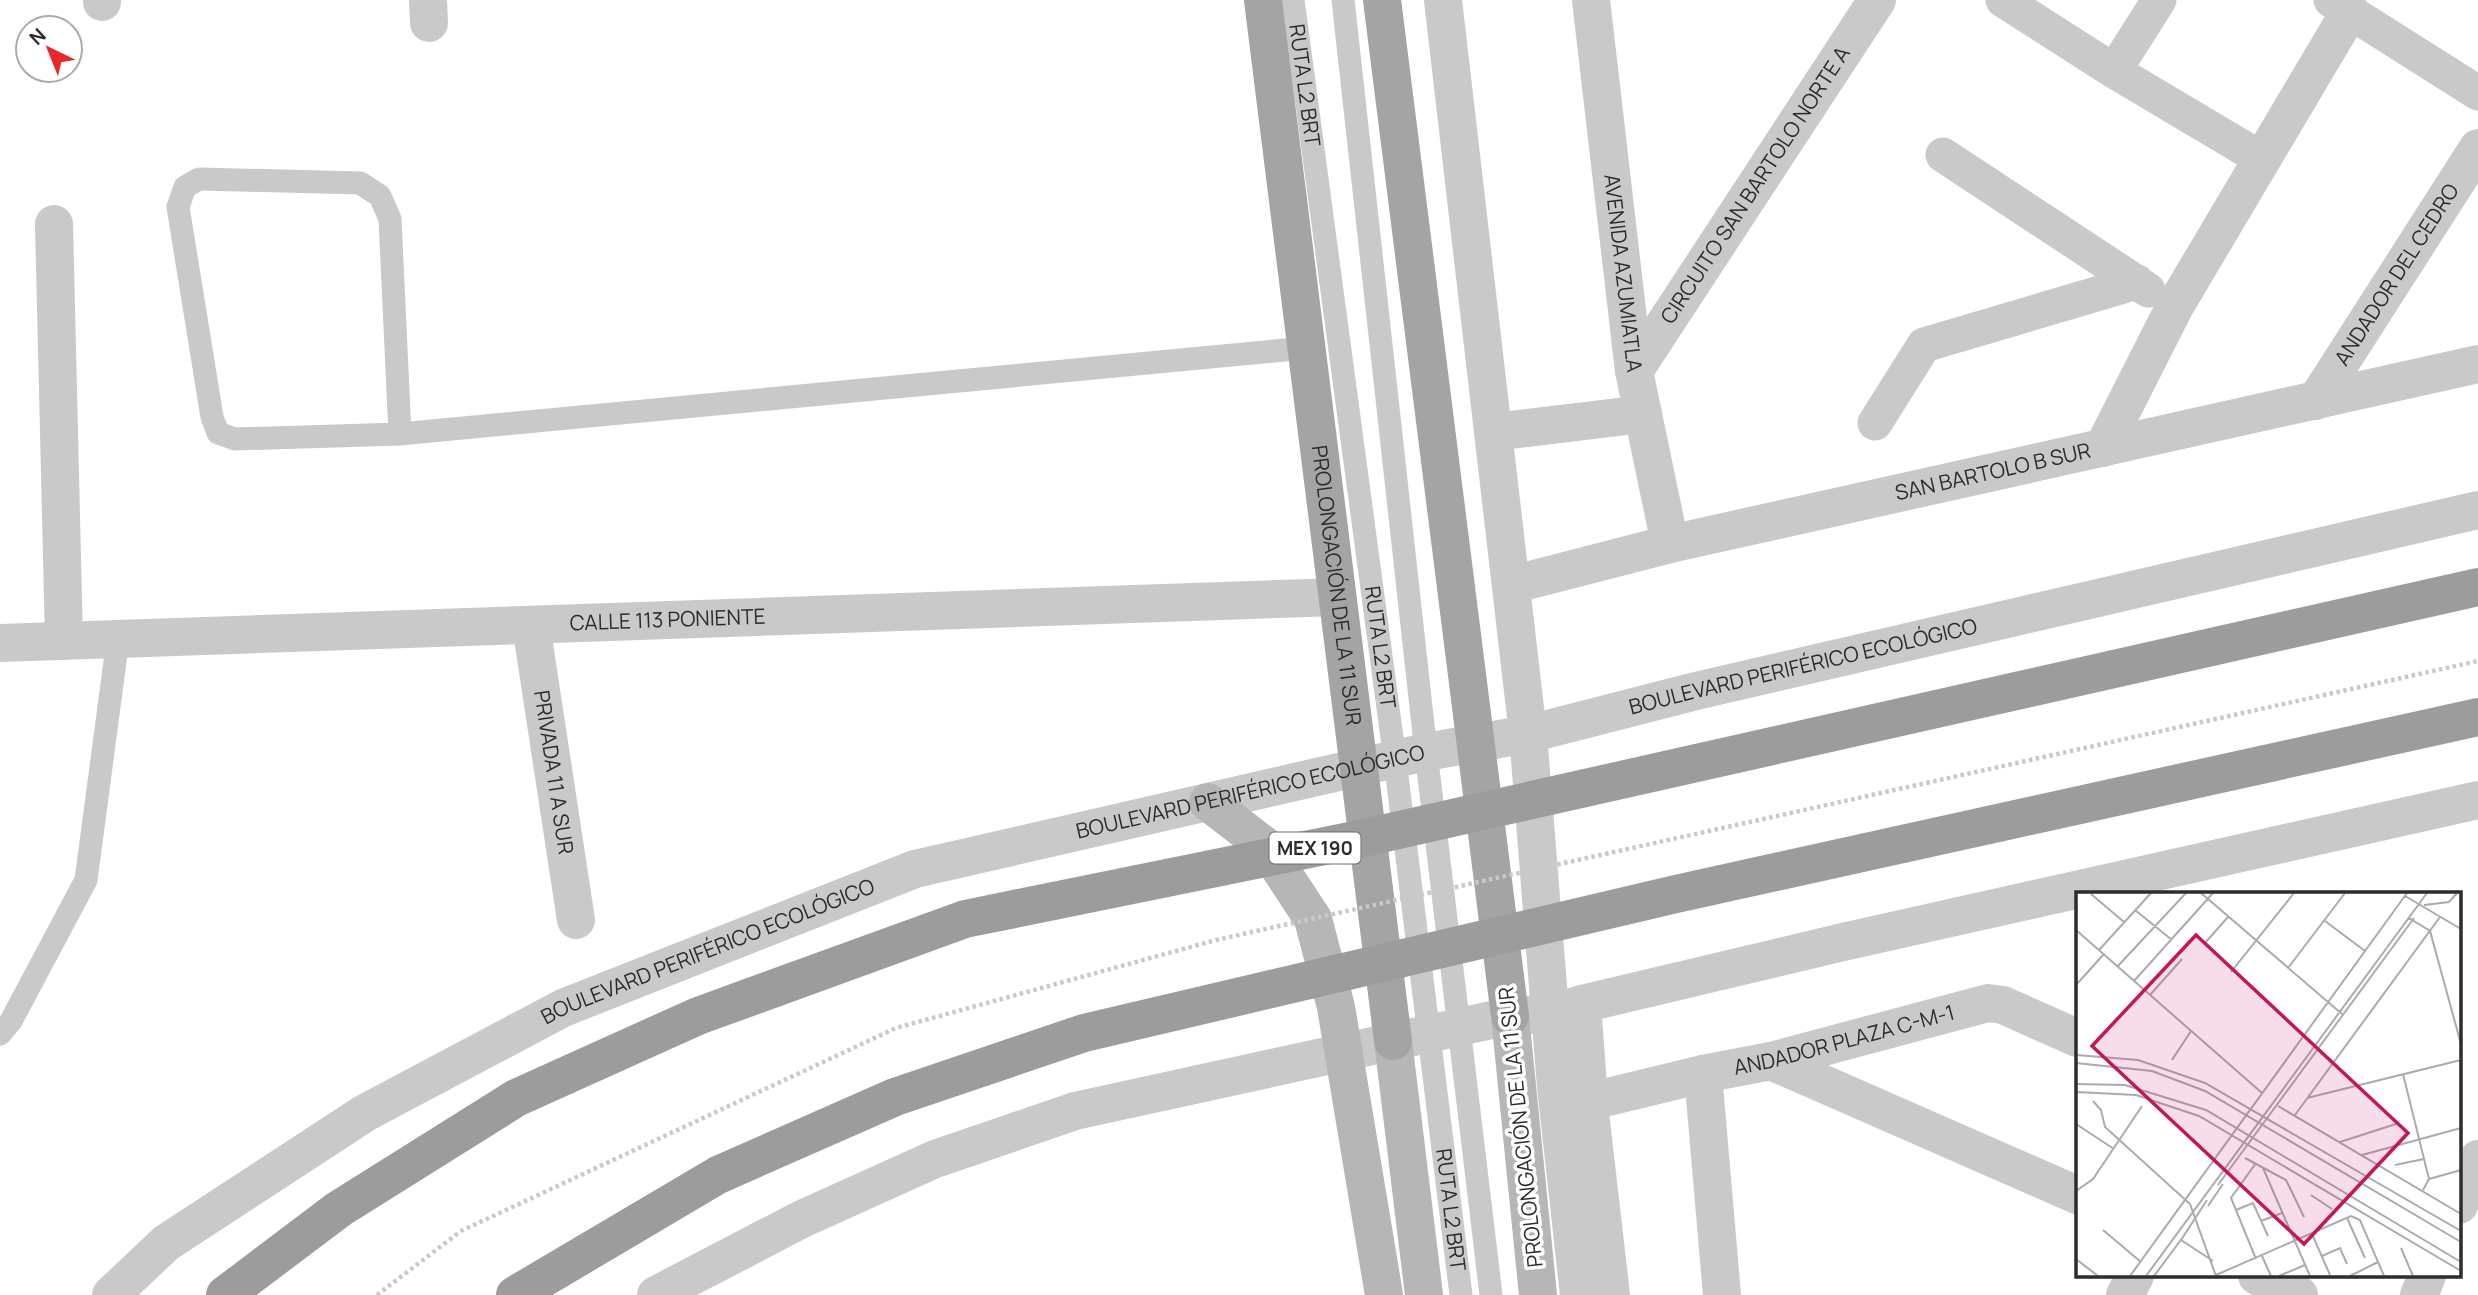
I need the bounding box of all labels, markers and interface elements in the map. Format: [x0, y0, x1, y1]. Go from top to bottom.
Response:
north arrow [14, 14, 84, 84]
text: N [24, 22, 51, 51]
street label: RUTA L2 BRT [1283, 22, 1328, 148]
street label: CIRCUITO SAN BARTOLO NORTE A [1654, 41, 1856, 329]
street label: AVENIDA AZUMIATLA [1598, 173, 1649, 374]
street label: ANDADOR DEL CEDRO [2327, 178, 2465, 371]
street label: SAN BARTOLO B SUR [1892, 436, 2093, 506]
street label: PROLONGACIÓN DE LA 11 SUR [1306, 444, 1368, 727]
street label: RUTA L2 BRT [1359, 584, 1403, 710]
street label: CALLE 113 PONIENTE [569, 602, 766, 636]
street label: BOULEVARD PERIFÉRICO ECOLÓGICO [1626, 611, 1980, 721]
street label: PRIVADA 11 A SUR [528, 688, 581, 856]
street label: BOULEVARD PERIFÉRICO ECOLÓGICO [1073, 738, 1427, 845]
road number: MEX 190 [1270, 832, 1360, 863]
street label: BOULEVARD PERIFÉRICO ECOLÓGICO [536, 871, 878, 1030]
inset map [2076, 892, 2460, 1278]
street label: PROLONGACIÓN DE LA 11 SUR [1491, 985, 1549, 1269]
street label: ANDADOR PLAZA C-M-1 [1731, 998, 1957, 1081]
street label: RUTA L2 BRT [1430, 1147, 1473, 1273]

